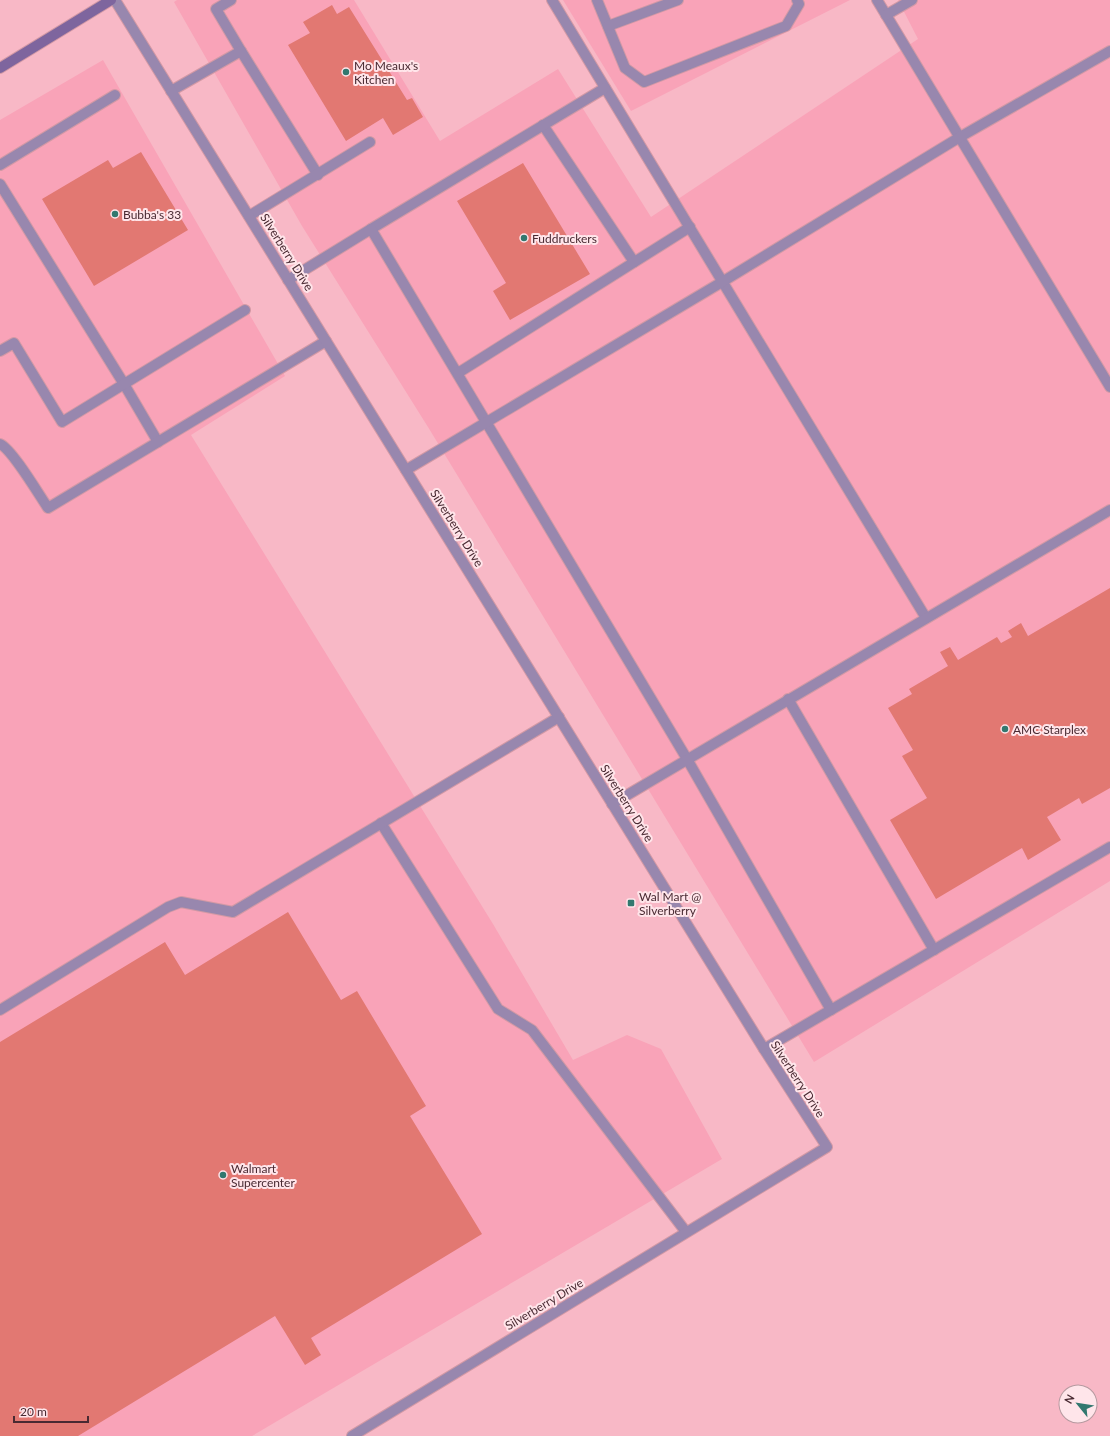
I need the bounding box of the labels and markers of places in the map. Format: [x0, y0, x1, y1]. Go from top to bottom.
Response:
place label: Mo Meaux's Kitchen [354, 58, 418, 87]
marker: Mo Meaux's Kitchen [341, 67, 351, 77]
place label: Bubba's 33 [123, 207, 181, 222]
marker: Bubba's 33 [110, 209, 120, 219]
place label: Fuddruckers [532, 231, 597, 246]
marker: Fuddruckers [519, 233, 529, 243]
place label: AMC Starplex [1013, 722, 1086, 737]
marker: AMC Starplex [1000, 724, 1010, 734]
place label: Wal Mart @ Silverberry [639, 889, 701, 918]
marker: Wal Mart @ Silverberry [626, 898, 636, 908]
place label: Walmart Supercenter [231, 1161, 295, 1190]
marker: Walmart Supercenter [218, 1170, 228, 1180]

